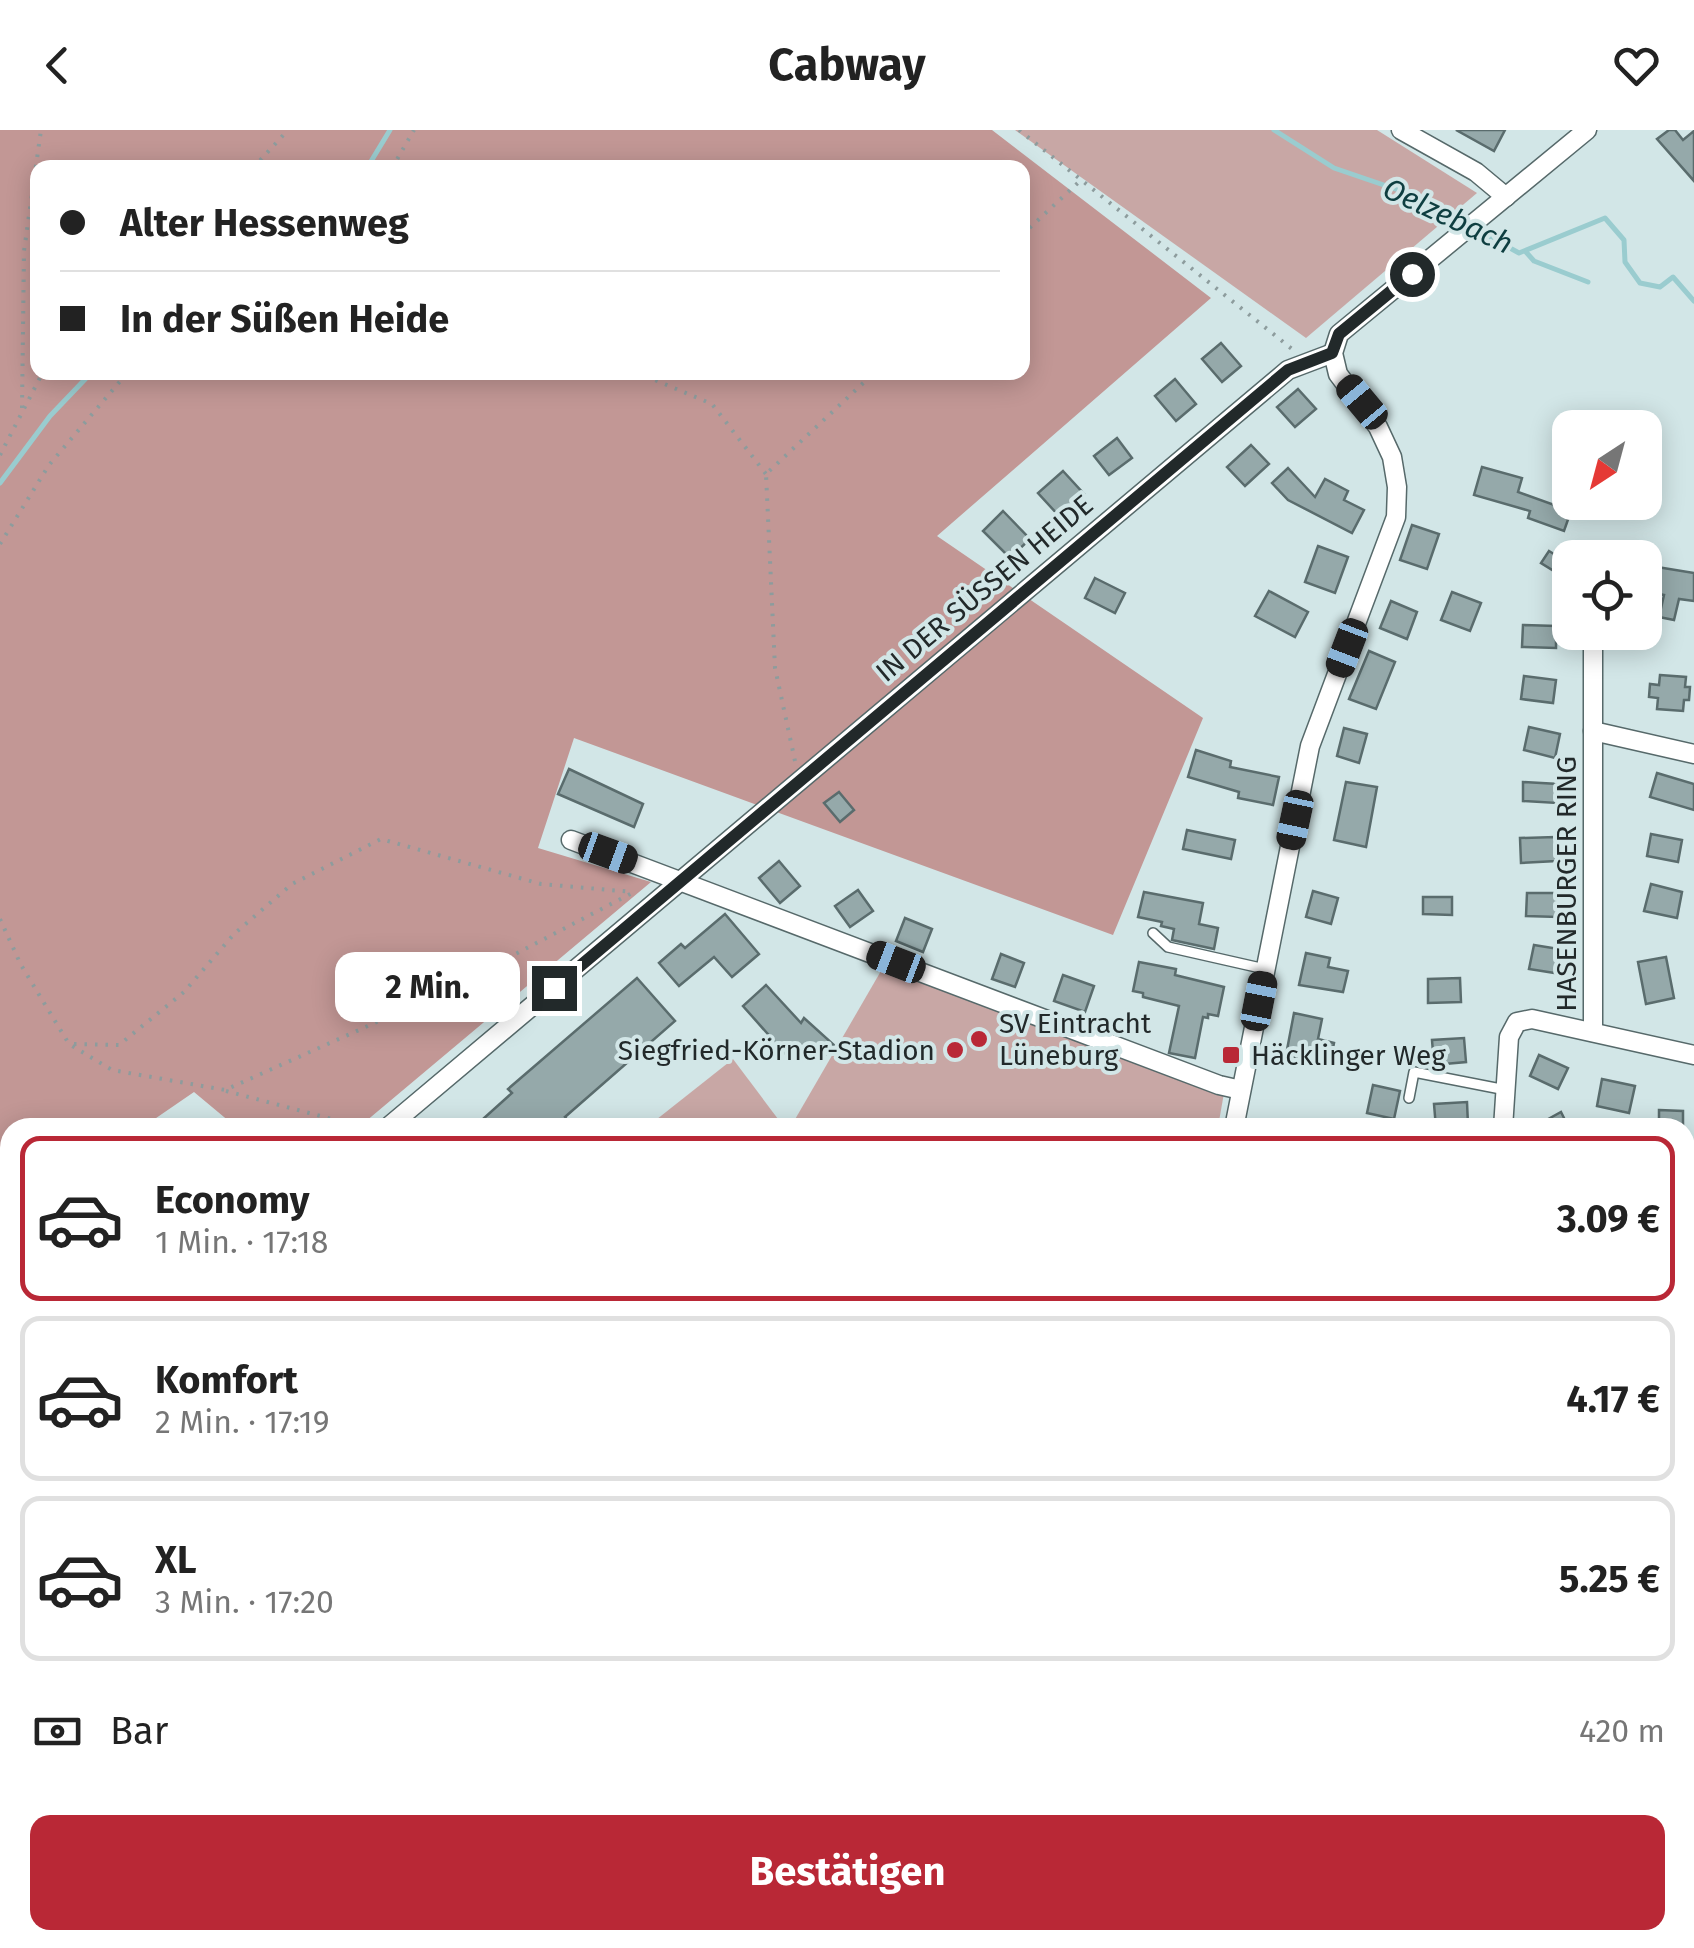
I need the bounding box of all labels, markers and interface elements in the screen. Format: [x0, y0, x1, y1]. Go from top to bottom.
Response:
icon: back [30, 38, 85, 93]
text: Cabway [768, 38, 926, 92]
icon: heart [1609, 38, 1664, 93]
water label: Oelzebach [1377, 170, 1519, 262]
text: Alter Hessenweg [120, 200, 409, 246]
route start [1390, 252, 1435, 297]
text: In der Süßen Heide [120, 296, 449, 342]
car [1331, 369, 1393, 435]
north arrow [1552, 410, 1662, 520]
map controls [1552, 410, 1662, 650]
street label: IN DER SÜSSEN HEIDE [869, 488, 1099, 689]
button: locate [1552, 540, 1662, 650]
car [1322, 615, 1372, 681]
street label: HASENBURGER RING [1550, 756, 1583, 1012]
car [1274, 788, 1316, 852]
car [575, 829, 641, 877]
car [863, 937, 929, 987]
callout: 2 Min. [334, 953, 519, 1023]
route end [532, 966, 577, 1011]
text: 2 Min. [385, 968, 470, 1006]
car [1239, 969, 1279, 1033]
place label: SV Eintracht Lüneburg [999, 1007, 1152, 1072]
marker: SV Eintracht Lüneburg [968, 1028, 990, 1050]
place label: Siegfried-Körner-Stadion [618, 1034, 935, 1067]
marker: Siegfried-Körner-Stadion [944, 1039, 966, 1061]
place label: Häcklinger Weg [1251, 1039, 1446, 1072]
marker: Häcklinger Weg [1220, 1044, 1242, 1066]
icon: car [35, 1174, 125, 1264]
text: Economy [155, 1177, 310, 1223]
text: 3.09 € [1557, 1196, 1660, 1242]
text: 1 Min. · 17:18 [155, 1223, 328, 1261]
icon: car [35, 1354, 125, 1444]
text: Komfort [155, 1357, 298, 1403]
text: 4.17 € [1566, 1376, 1660, 1422]
text: 2 Min. · 17:19 [155, 1403, 329, 1441]
icon: car [35, 1534, 125, 1624]
text: XL [155, 1537, 197, 1583]
text: 5.25 € [1559, 1556, 1660, 1602]
text: 3 Min. · 17:20 [155, 1583, 334, 1621]
icon: cash [30, 1704, 85, 1759]
text: Bar [110, 1708, 168, 1754]
text: 420 m [1579, 1712, 1665, 1750]
button: Bestätigen [30, 1815, 1665, 1930]

